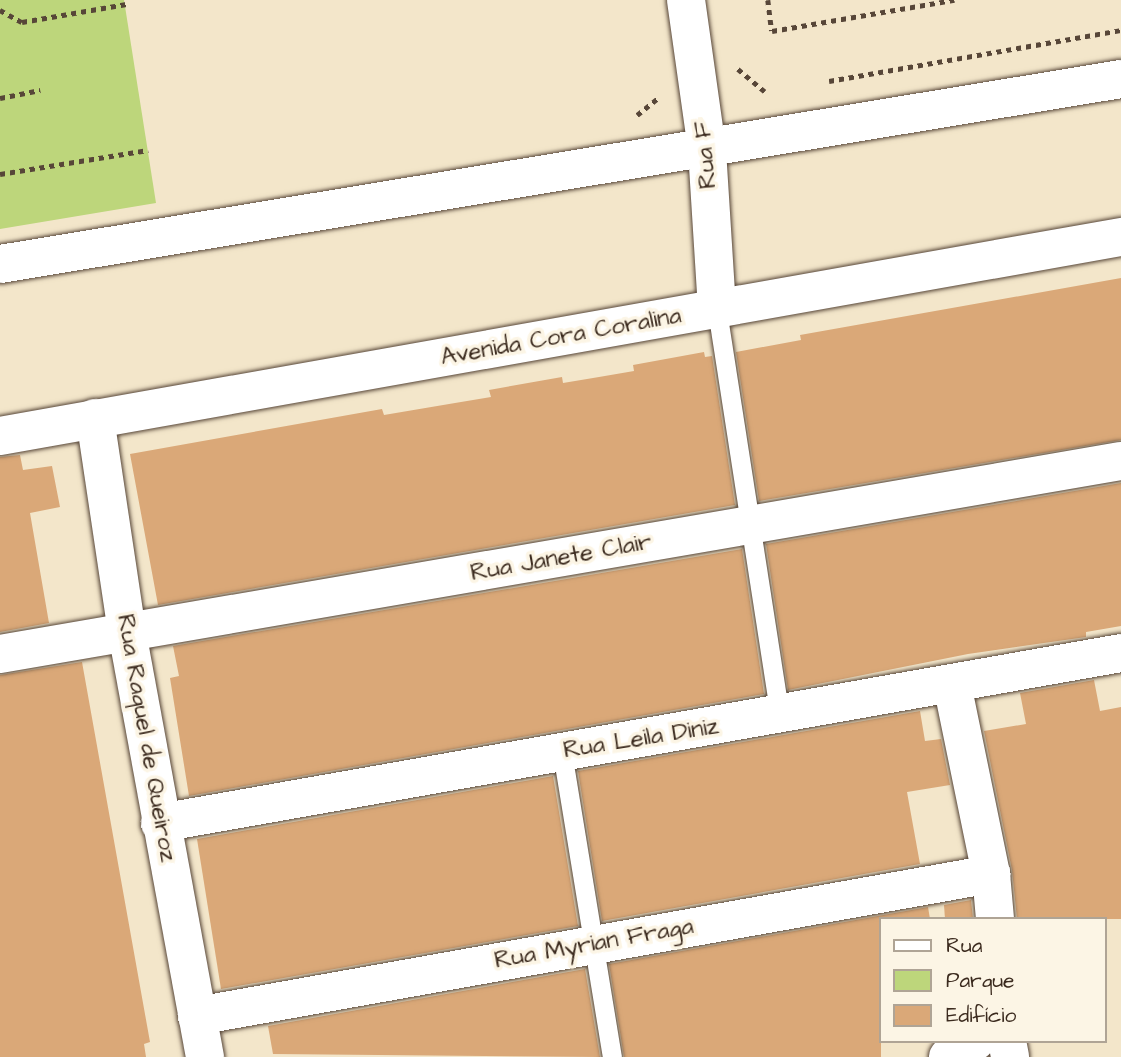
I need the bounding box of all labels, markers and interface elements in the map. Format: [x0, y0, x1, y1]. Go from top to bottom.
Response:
street label: Rua F [689, 120, 723, 190]
street label: Avenida Cora Coralina [439, 302, 683, 372]
street label: Rua Janete Clair [468, 528, 654, 588]
street label: Rua Raquel de Queiroz [110, 612, 182, 864]
street label: Rua Leila Diniz [561, 713, 721, 765]
street label: Rua Myrian Fraga [492, 912, 696, 976]
legend [880, 917, 1107, 1043]
text: Rua [946, 931, 982, 960]
text: Parque [946, 966, 1014, 995]
text: Edifício [946, 1001, 1016, 1030]

